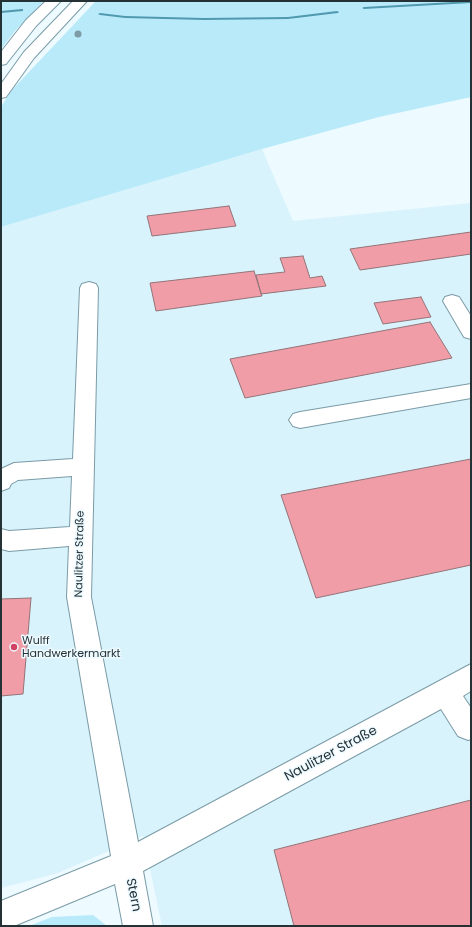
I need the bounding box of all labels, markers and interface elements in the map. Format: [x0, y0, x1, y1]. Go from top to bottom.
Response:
street label: Naulitzer Straße [73, 510, 87, 598]
place label: Wulff Handwerkermarkt [22, 634, 121, 660]
marker: Wulff Handwerkermarkt [9, 642, 19, 652]
street label: Naulitzer Straße [282, 723, 380, 785]
street label: Stern [122, 877, 144, 913]

